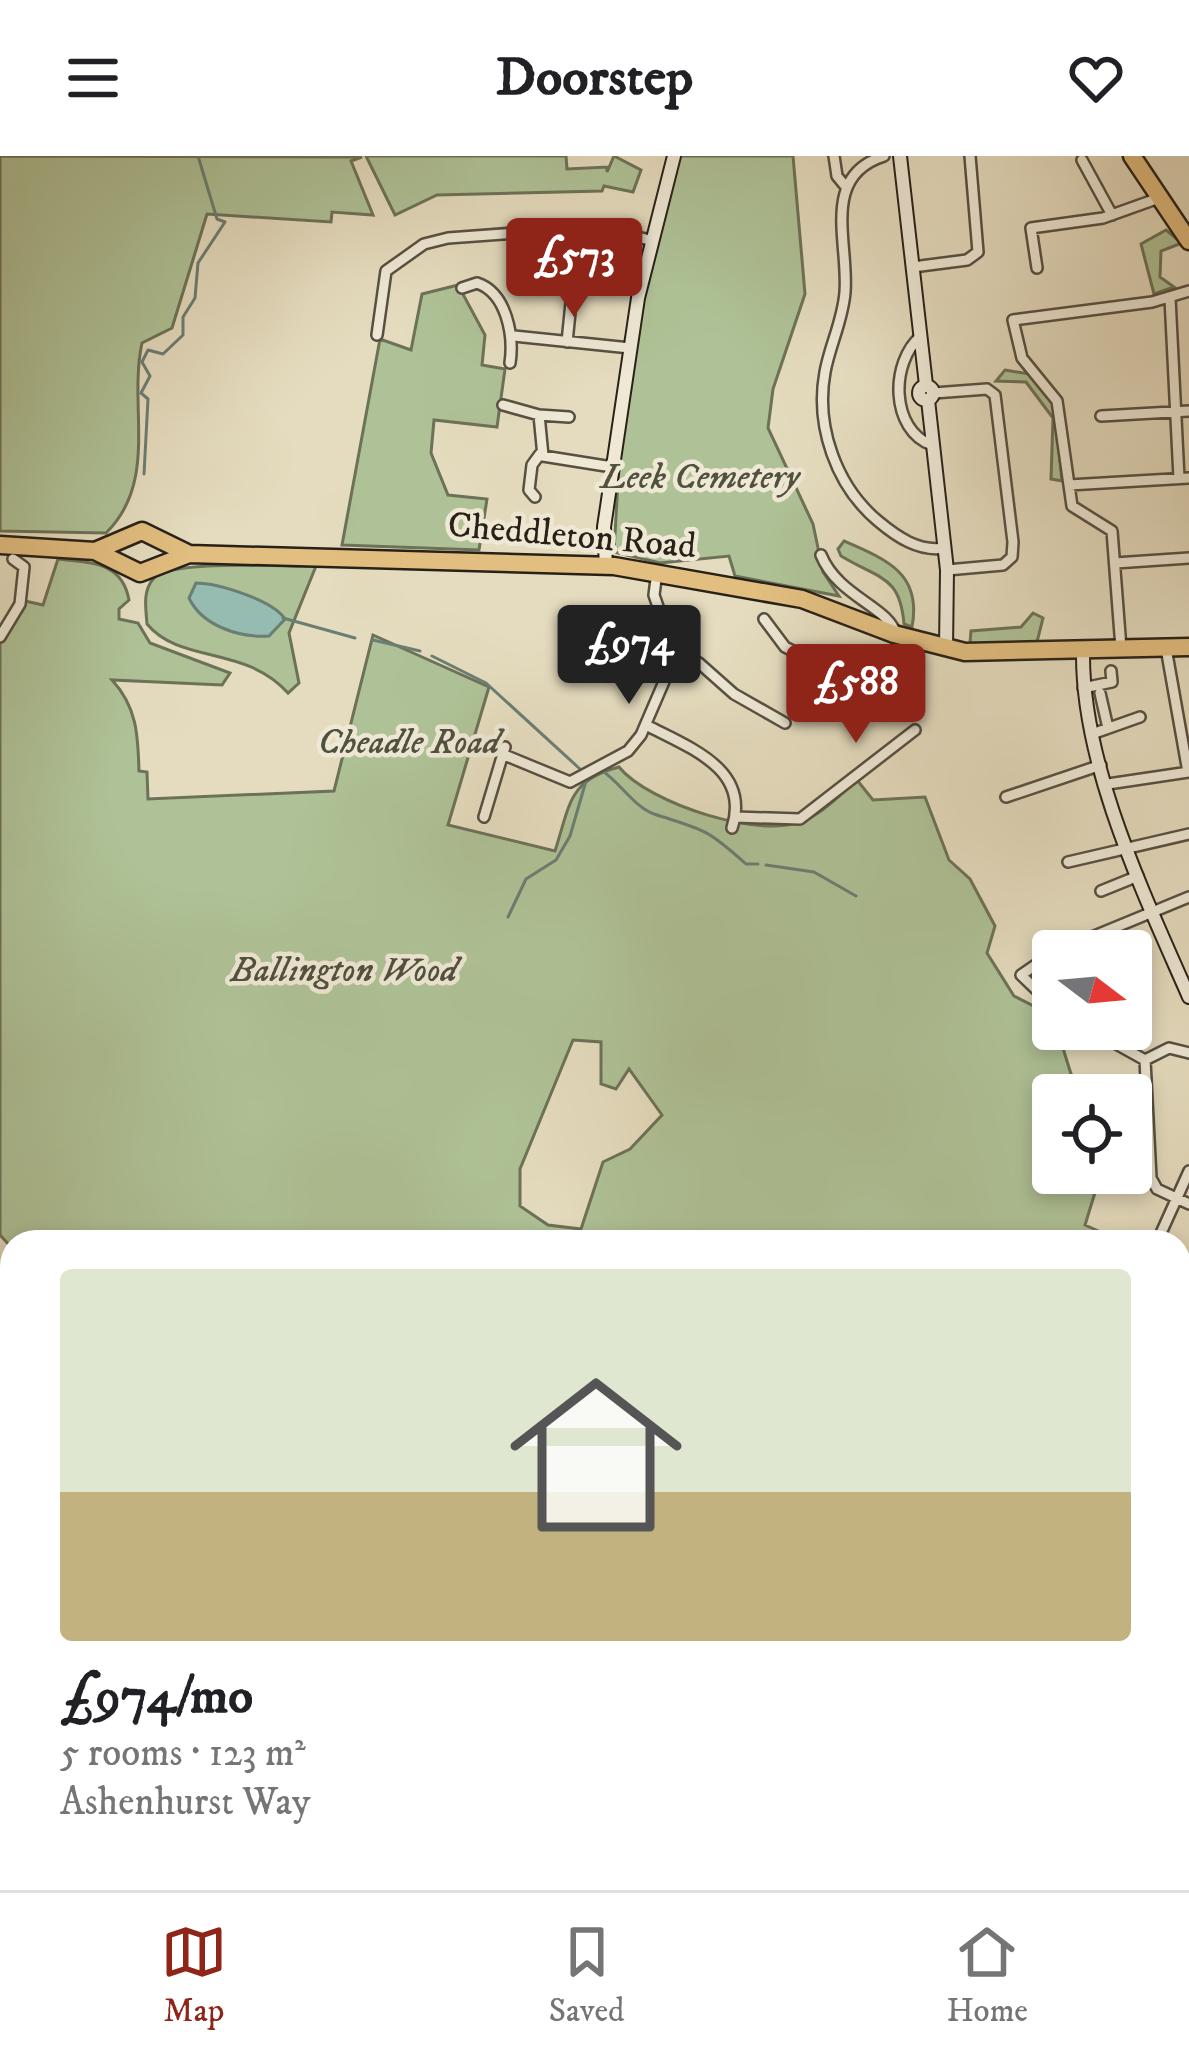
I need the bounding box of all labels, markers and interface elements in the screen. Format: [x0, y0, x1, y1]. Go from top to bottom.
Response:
icon: menu [60, 45, 126, 111]
text: Doorstep [496, 45, 693, 112]
icon: heart [1063, 45, 1129, 111]
pin: £573 [503, 218, 645, 320]
text: £573 [533, 232, 615, 281]
park label: Leek Cemetery [599, 455, 801, 500]
street label: Cheddleton Road [446, 503, 698, 569]
pin: £974 [558, 605, 700, 707]
text: £974 [585, 619, 673, 668]
pin: £588 [785, 644, 927, 746]
text: £588 [813, 658, 899, 707]
park label: Cheadle Road [318, 720, 505, 765]
north arrow [1032, 930, 1152, 1050]
map controls [1032, 930, 1152, 1194]
park label: Ballington Wood [229, 948, 462, 993]
button: locate [1032, 1074, 1152, 1194]
icon: home [488, 1347, 704, 1563]
text: £974/mo [60, 1665, 253, 1729]
text: 5 rooms · 123 m² [60, 1729, 306, 1778]
text: Ashenhurst Way [60, 1778, 310, 1827]
tab: Map [161, 1919, 227, 2032]
tab: Saved [549, 1919, 625, 2032]
tab: Home [946, 1919, 1028, 2032]

